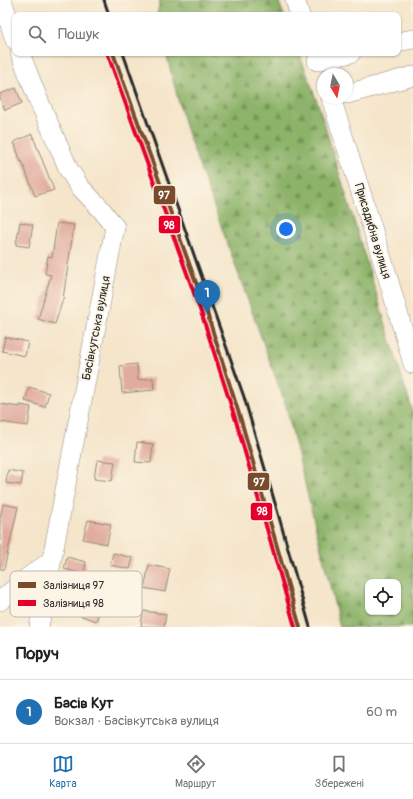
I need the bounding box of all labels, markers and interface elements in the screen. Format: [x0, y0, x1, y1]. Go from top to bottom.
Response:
search box [12, 12, 401, 56]
icon: search [26, 23, 48, 45]
text: Пошук [58, 25, 100, 44]
north arrow [317, 68, 353, 104]
street label: Присадибна вулиця [351, 181, 394, 281]
line badge: 97 [153, 185, 176, 205]
text: 97 [158, 189, 170, 202]
line badge: 98 [158, 215, 181, 234]
text: 98 [163, 219, 175, 232]
your location [276, 219, 296, 239]
street label: Басівкутська вулиця [79, 274, 114, 382]
pin: 1 [194, 280, 220, 313]
line badge: 97 [247, 472, 270, 491]
text: 97 [253, 476, 265, 489]
line badge: 98 [250, 502, 273, 521]
text: 98 [256, 505, 268, 518]
legend [10, 571, 142, 617]
text: Залізниця 97 [43, 579, 104, 592]
map controls [365, 579, 401, 615]
button: locate [365, 579, 401, 615]
text: Залізниця 98 [43, 597, 104, 610]
text: Поруч [16, 643, 59, 664]
text: Басів Кут [54, 694, 113, 713]
text: 1 [26, 704, 32, 720]
text: 60 m [366, 704, 397, 720]
text: Вокзал · Басівкутська вулиця [54, 713, 219, 729]
tab: Карта [49, 753, 77, 790]
tab: Маршрут [175, 753, 216, 790]
tab: Збережені [315, 753, 364, 790]

